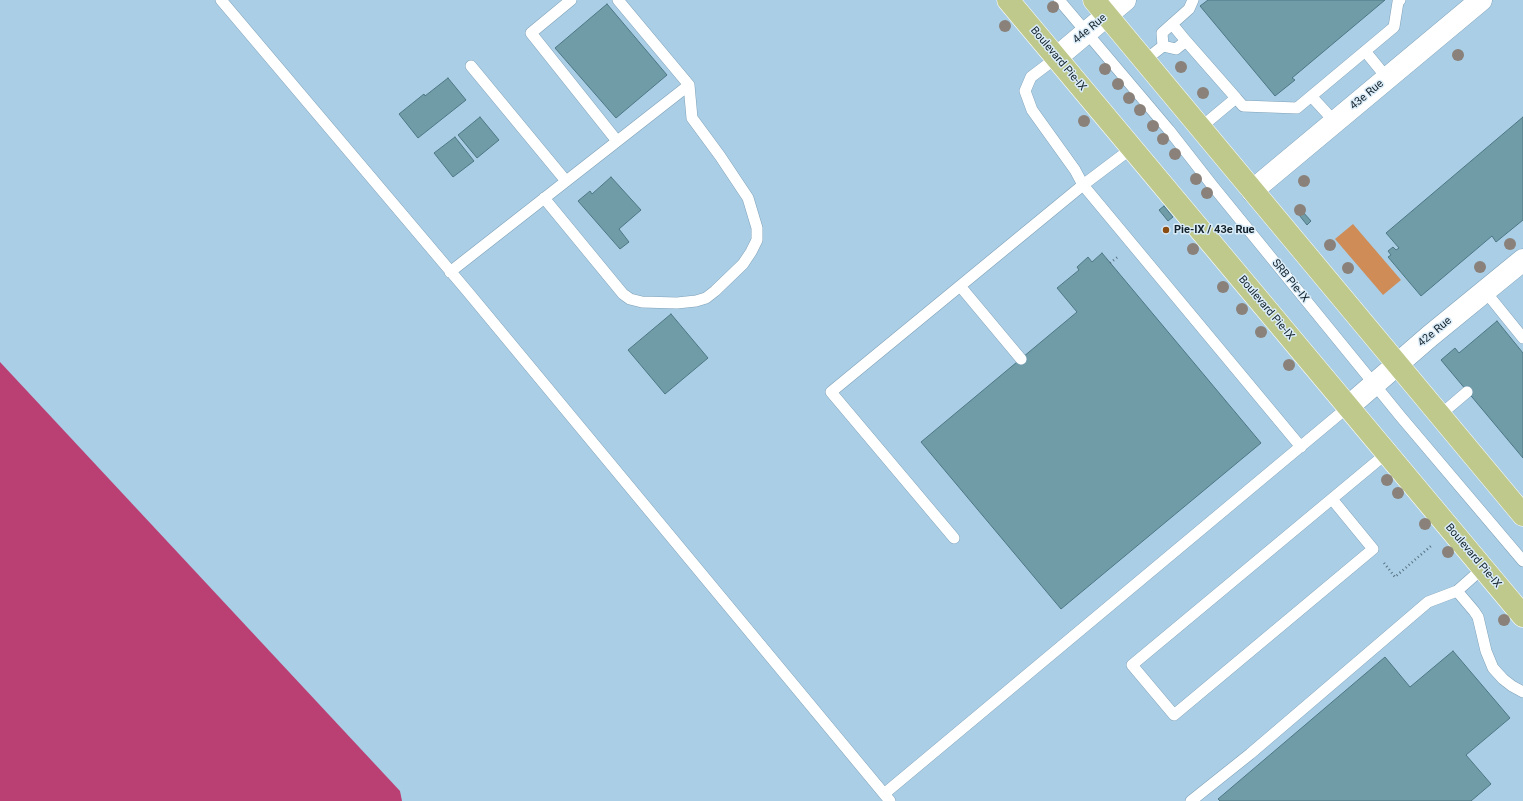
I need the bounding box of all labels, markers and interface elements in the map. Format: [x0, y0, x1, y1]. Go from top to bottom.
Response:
street label: 44e Rue [1071, 11, 1109, 47]
street label: Boulevard Pie-IX [1027, 24, 1089, 94]
street label: 43e Rue [1348, 77, 1386, 113]
place label: Pie-IX / 43e Rue [1174, 223, 1255, 237]
marker: Pie-IX / 43e Rue [1161, 225, 1171, 235]
street label: SRB Pie-IX [1269, 257, 1311, 305]
street label: Boulevard Pie-IX [1235, 273, 1297, 343]
street label: 42e Rue [1416, 314, 1454, 350]
street label: Boulevard Pie-IX [1442, 521, 1504, 591]

